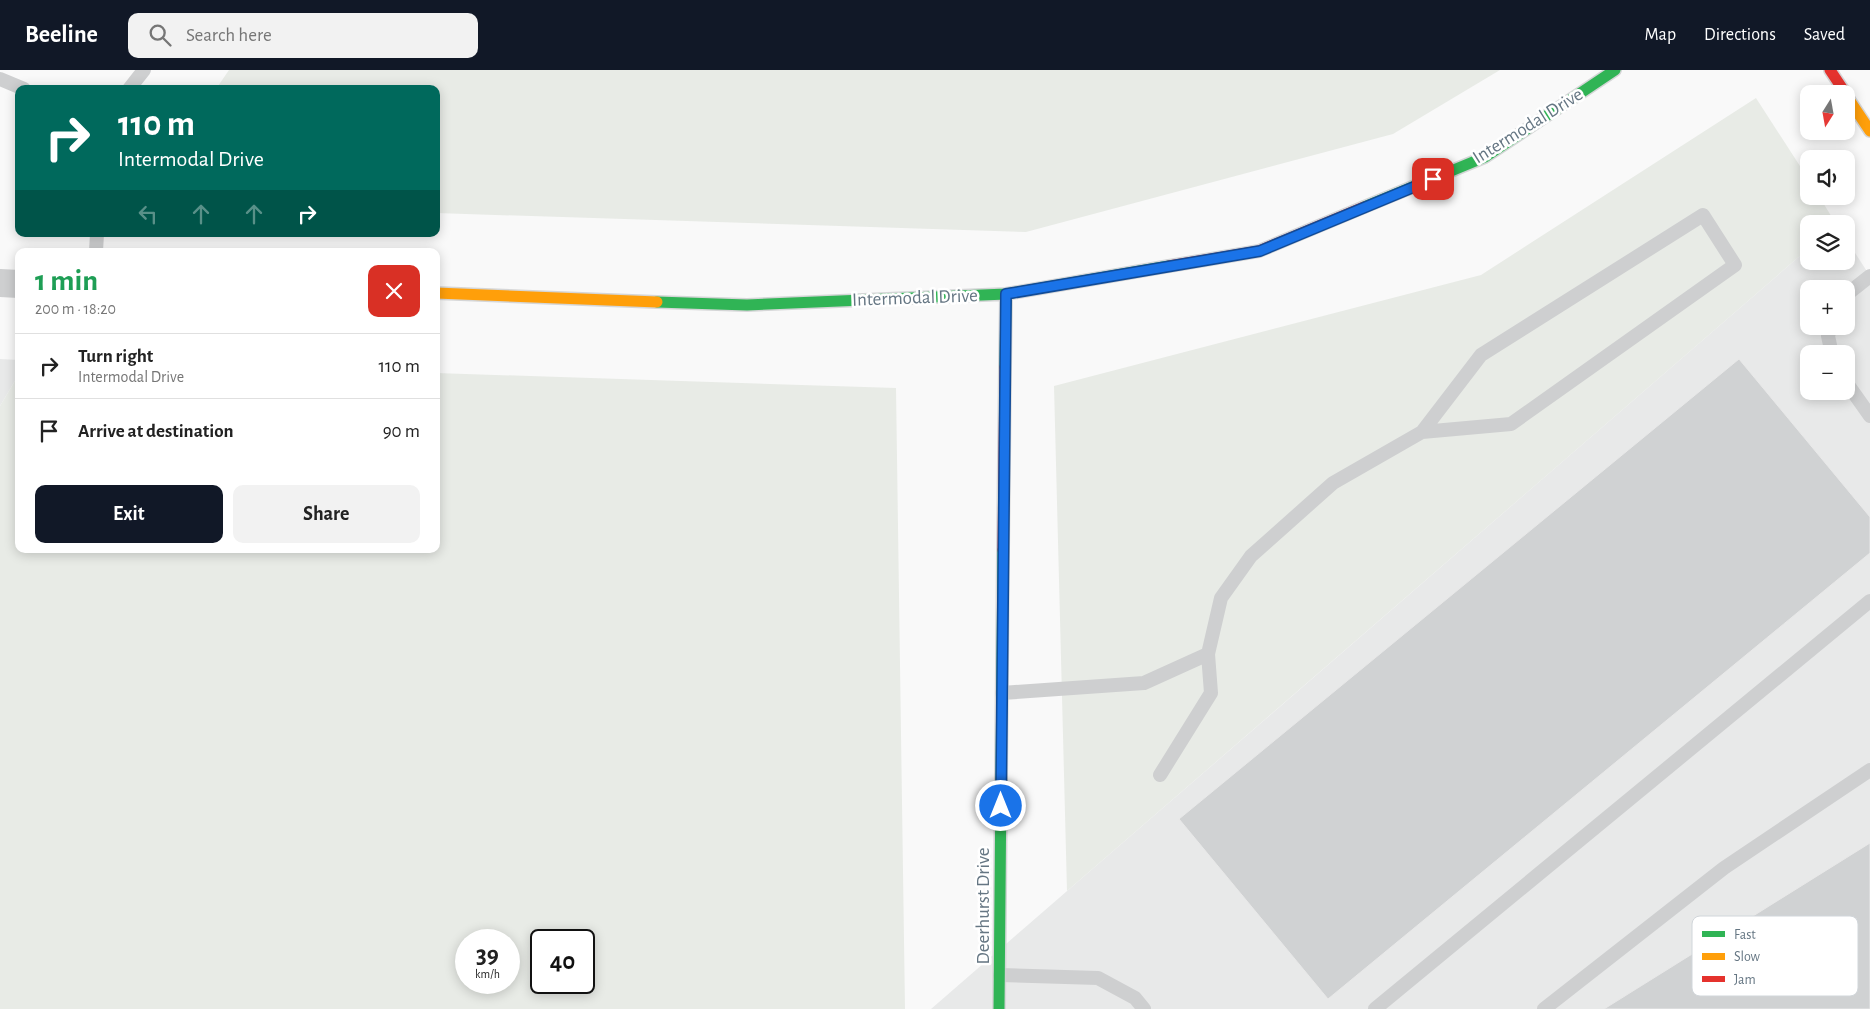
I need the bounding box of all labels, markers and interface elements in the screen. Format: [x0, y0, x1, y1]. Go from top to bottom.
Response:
search box [128, 13, 478, 58]
icon: search [146, 21, 174, 49]
text: Beeline [25, 23, 98, 47]
text: Search here [186, 26, 272, 45]
text: Map [1645, 26, 1676, 44]
text: Directions [1704, 26, 1776, 44]
text: Saved [1804, 26, 1845, 44]
street label: Intermodal Drive [1470, 85, 1586, 167]
north arrow [1800, 85, 1855, 140]
map controls [1800, 85, 1855, 400]
icon: right [35, 105, 100, 170]
text: 110 m [118, 107, 195, 142]
text: Intermodal Drive [118, 148, 264, 170]
button: sound [1800, 150, 1855, 205]
pin [1412, 158, 1454, 200]
icon: arrive [1419, 165, 1447, 193]
icon: left [134, 200, 162, 228]
icon: ahead [187, 200, 215, 228]
icon: ahead [240, 200, 268, 228]
icon: right [293, 200, 321, 228]
button: layers [1800, 215, 1855, 270]
button: close [368, 265, 420, 317]
text: 1 min [35, 266, 98, 296]
button: + [1800, 280, 1855, 335]
street label: Intermodal Drive [852, 286, 978, 310]
text: 200 m · 18:20 [35, 301, 116, 317]
button: − [1800, 345, 1855, 400]
text: Turn right [78, 347, 153, 366]
icon: right [35, 352, 63, 380]
text: 110 m [379, 357, 420, 376]
text: Intermodal Drive [78, 369, 184, 385]
icon: arrive [35, 417, 63, 445]
text: Arrive at destination [78, 422, 234, 441]
text: 90 m [383, 422, 420, 441]
button: Exit [35, 485, 223, 543]
button: Share [233, 485, 420, 543]
position arrow [974, 779, 1026, 831]
street label: Deerhurst Drive [974, 847, 993, 965]
legend [1692, 916, 1858, 996]
text: Fast [1734, 928, 1756, 942]
speed limit sign: 40 [530, 929, 595, 994]
text: 39 [476, 943, 499, 968]
text: Slow [1734, 950, 1761, 964]
text: km/h [475, 968, 500, 980]
text: Jam [1734, 973, 1756, 987]

